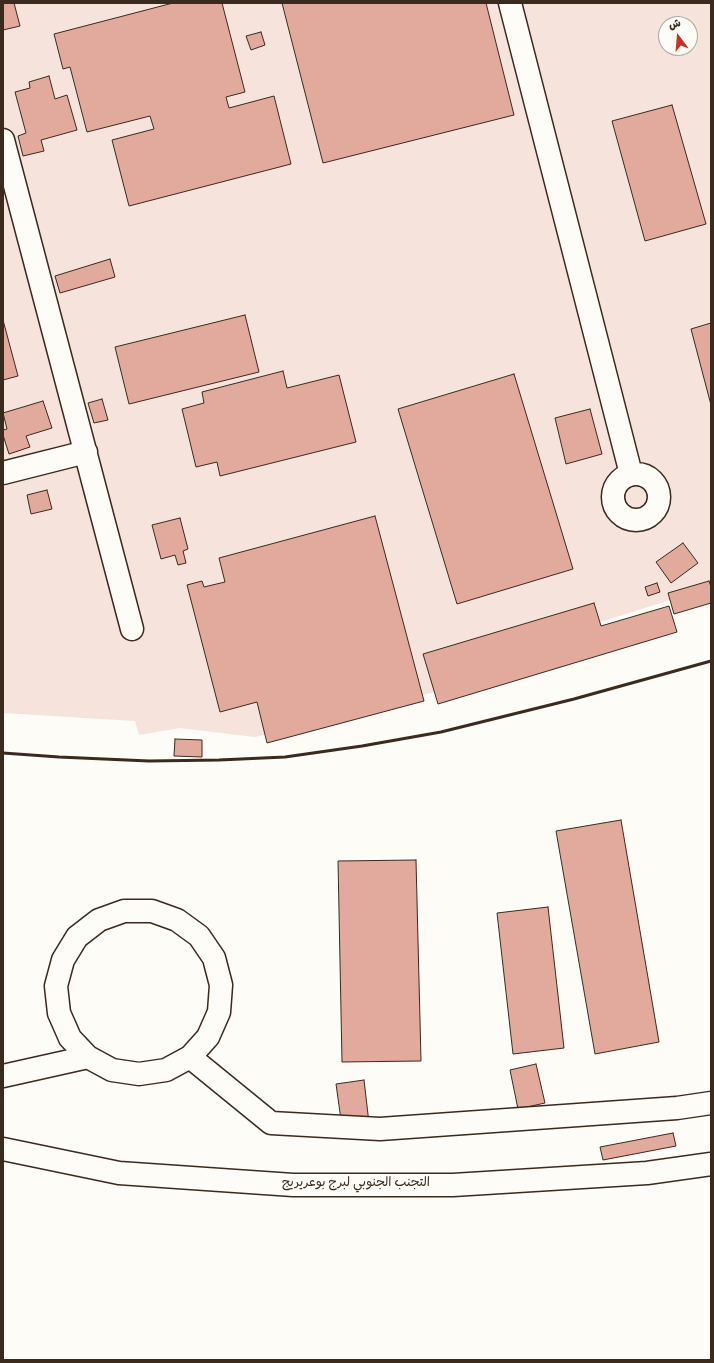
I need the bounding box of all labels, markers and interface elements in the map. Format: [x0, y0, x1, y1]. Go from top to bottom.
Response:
north arrow [658, 16, 698, 56]
text: ش [667, 16, 683, 35]
street label: التجنب الجنوبي لبرج بوعريريج [282, 1176, 430, 1192]

